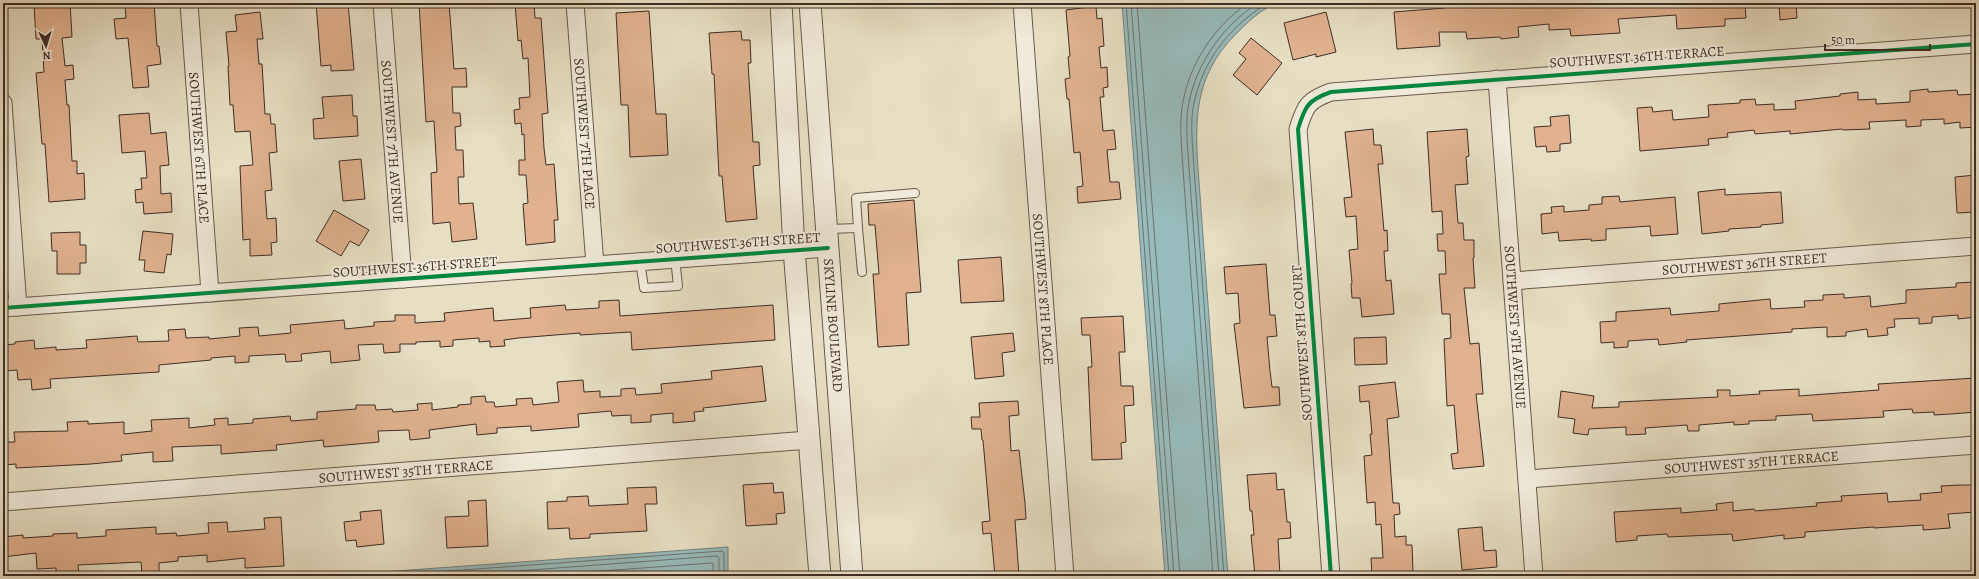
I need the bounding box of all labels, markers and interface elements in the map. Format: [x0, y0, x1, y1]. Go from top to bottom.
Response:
north arrow [26, 26, 66, 66]
scale bar [1825, 26, 1930, 52]
text: 50 m [1831, 32, 1855, 48]
street label: SOUTHWEST 36TH TERRACE [1549, 41, 1725, 73]
text: N [42, 48, 51, 63]
street label: SOUTHWEST 7TH PLACE [570, 57, 600, 210]
street label: SOUTHWEST 7TH AVENUE [377, 59, 408, 224]
street label: SOUTHWEST 6TH PLACE [185, 71, 214, 224]
street label: SOUTHWEST 8TH PLACE [1028, 213, 1059, 366]
street label: SOUTHWEST 36TH STREET [655, 228, 821, 258]
street label: SOUTHWEST 9TH AVENUE [1500, 245, 1531, 410]
street label: SOUTHWEST 36TH STREET [1661, 248, 1828, 279]
street label: SOUTHWEST 36TH STREET [332, 252, 498, 282]
street label: SKYLINE BOULEVARD [819, 258, 848, 393]
street label: SOUTHWEST 8TH COURT [1287, 264, 1317, 421]
street label: SOUTHWEST 35TH TERRACE [1663, 446, 1839, 478]
street label: SOUTHWEST 35TH TERRACE [318, 455, 494, 487]

